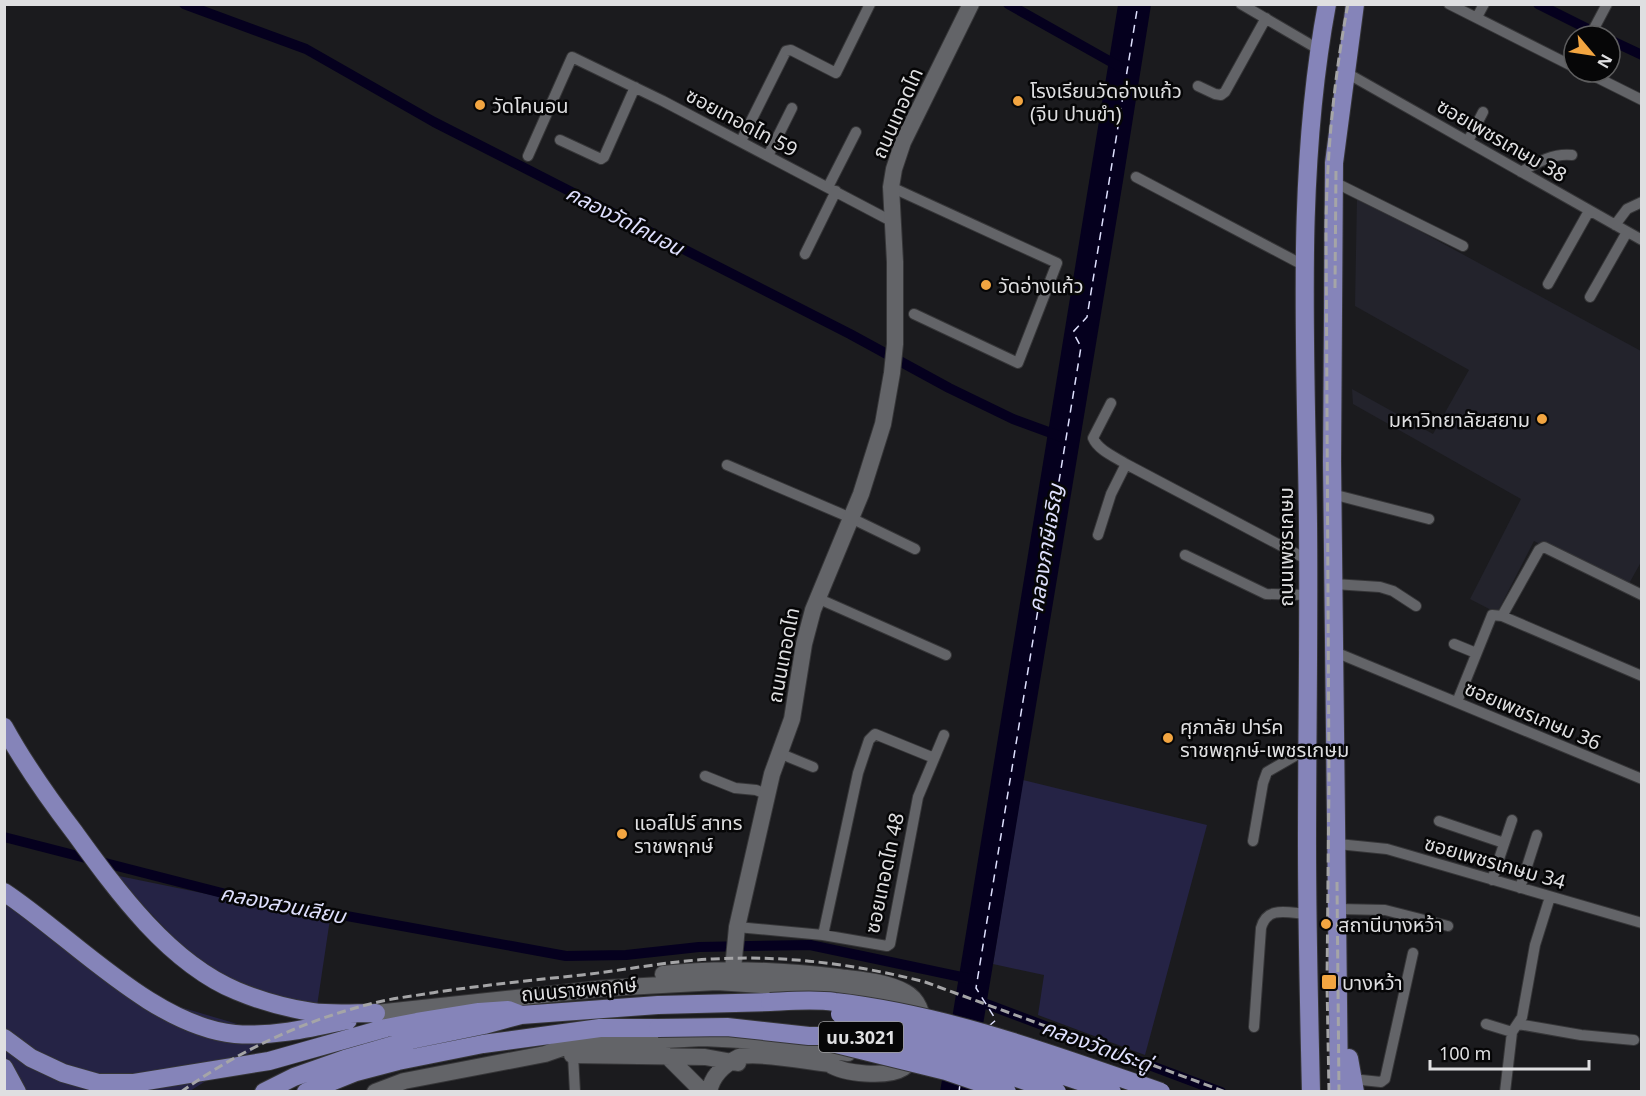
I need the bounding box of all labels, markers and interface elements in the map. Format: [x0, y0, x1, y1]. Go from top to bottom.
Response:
north arrow [1562, 24, 1622, 84]
text: N [1592, 50, 1618, 72]
street label: ถนนเทอดไท [865, 63, 929, 163]
place label: โรงเรียนวัดอ่างแก้ว (จีบ ปานขำ) [1030, 77, 1182, 127]
street label: ซอยเทอดไท 59 [681, 81, 803, 163]
place label: วัดโคนอน [492, 92, 568, 119]
street label: ซอยเพชรเกษม 38 [1432, 92, 1572, 188]
marker: โรงเรียนวัดอ่างแก้ว (จีบ ปานขำ) [1011, 94, 1025, 108]
marker: วัดโคนอน [473, 98, 487, 112]
water label: คลองวัดโคนอน [561, 178, 690, 262]
place label: วัดอ่างแก้ว [998, 272, 1084, 299]
marker: วัดอ่างแก้ว [979, 278, 993, 292]
place label: มหาวิทยาลัยสยาม [1389, 406, 1530, 433]
marker: มหาวิทยาลัยสยาม [1535, 412, 1549, 426]
water label: คลองภาษีเจริญ [1021, 480, 1069, 614]
street label: ถนนเพชรเกษม [1272, 487, 1299, 607]
street label: ถนนเทอดไท [761, 605, 805, 705]
street label: ซอยเพชรเกษม 36 [1461, 674, 1605, 756]
place label: ศุภาลัย ปาร์ค ราชพฤกษ์-เพชรเกษม [1180, 713, 1349, 763]
marker: ศุภาลัย ปาร์ค ราชพฤกษ์-เพชรเกษม [1161, 731, 1175, 745]
place label: แอสไปร์ สาทร ราชพฤกษ์ [634, 809, 743, 859]
street label: ซอยเทอดไท 48 [858, 810, 910, 936]
marker: แอสไปร์ สาทร ราชพฤกษ์ [615, 827, 629, 841]
street label: ซอยเพชรเกษม 34 [1421, 829, 1569, 895]
water label: คลองสวนเลียบ [218, 878, 349, 930]
place label: สถานีบางหว้า [1338, 911, 1443, 938]
marker: สถานีบางหว้า [1319, 917, 1333, 931]
place label: บางหว้า [1342, 969, 1403, 996]
street label: ถนนราชพฤกษ์ [520, 970, 638, 1008]
marker: บางหว้า [1320, 973, 1338, 991]
water label: คลองวัดประดู่ [1038, 1012, 1158, 1079]
road number: นบ.3021 [819, 1022, 903, 1052]
scale bar [1430, 1033, 1589, 1071]
text: 100 m [1439, 1041, 1491, 1065]

